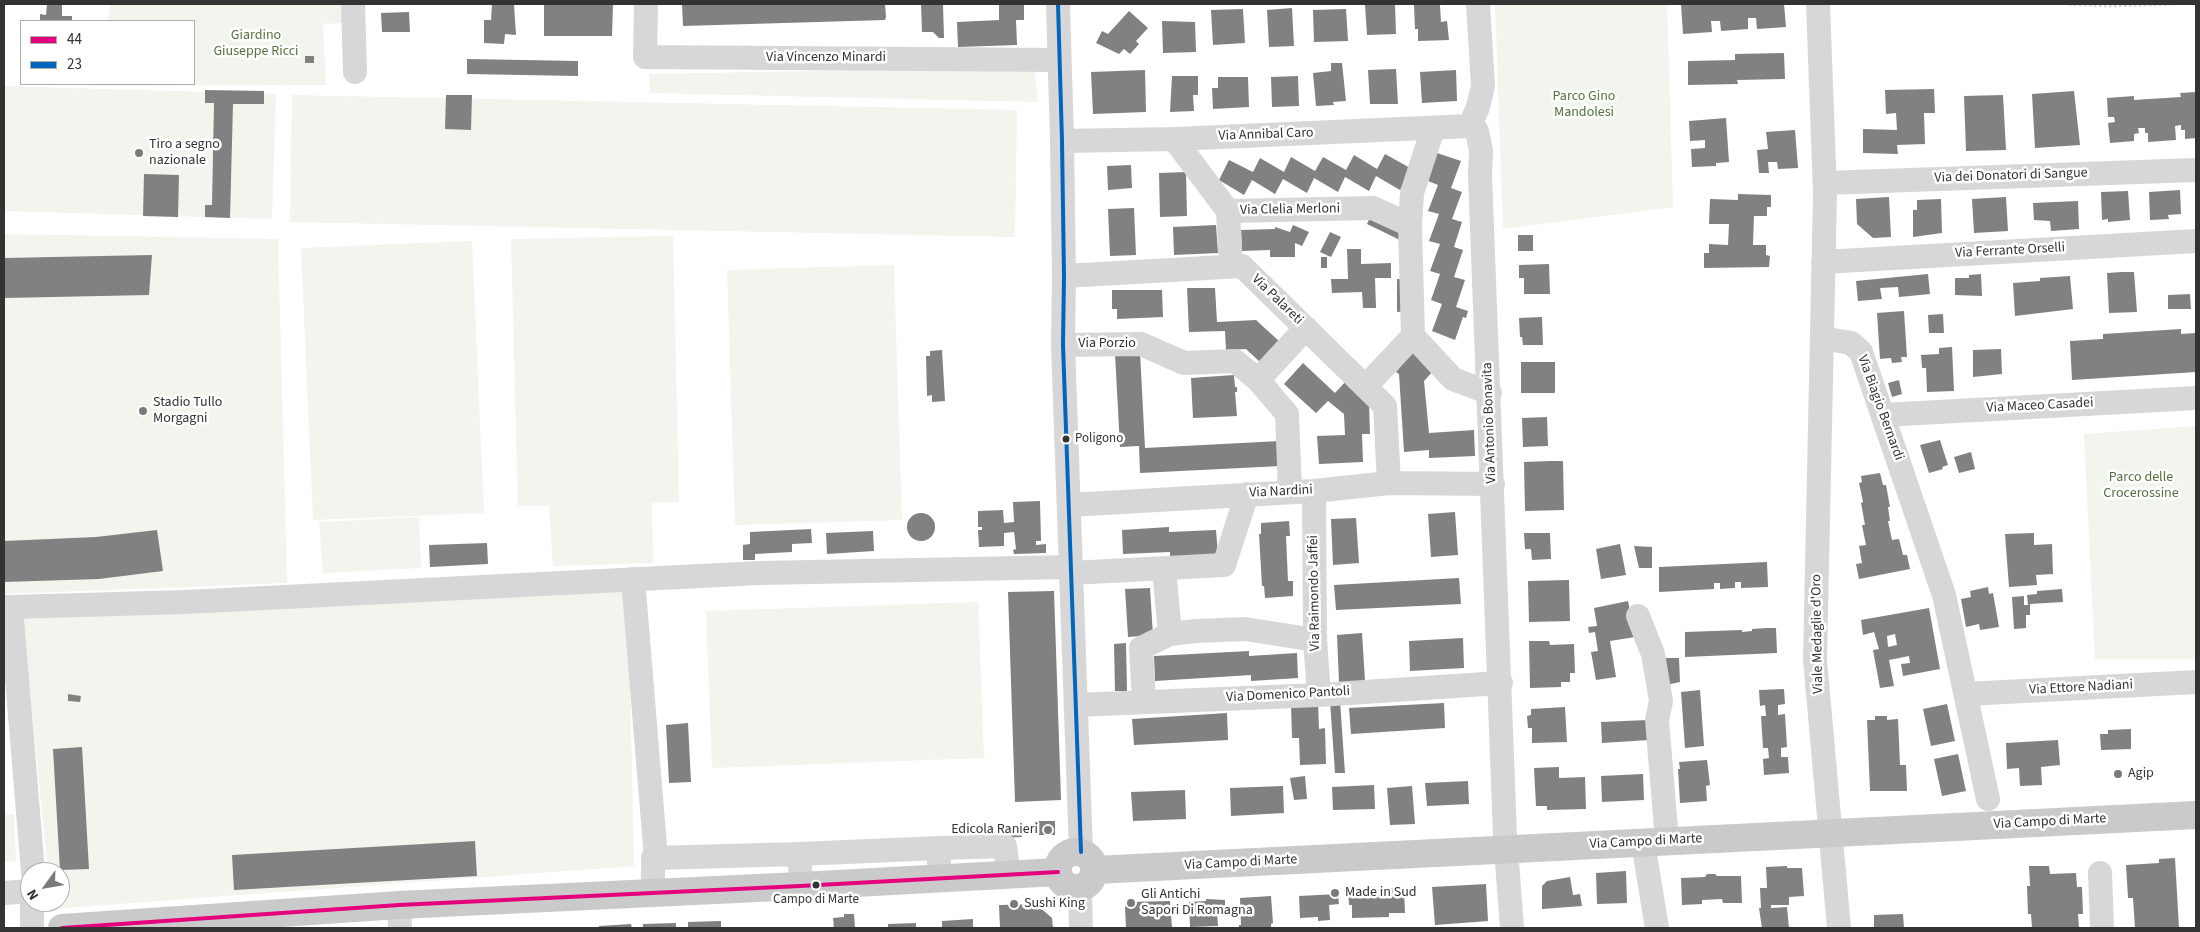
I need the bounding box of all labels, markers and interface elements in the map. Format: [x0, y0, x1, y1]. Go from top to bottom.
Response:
legend [20, 20, 195, 85]
park label: Giardino Giuseppe Ricci [213, 28, 299, 60]
text: 44 [67, 29, 82, 50]
street label: Via Vincenzo Minardi [766, 50, 886, 66]
text: 23 [67, 54, 82, 75]
park label: Parco Gino Mandolesi [1553, 89, 1615, 121]
street label: Via Annibal Caro [1218, 125, 1314, 145]
place label: Tiro a segno nazionale [149, 137, 220, 170]
marker: Tiro a segno nazionale [133, 147, 145, 159]
street label: Via dei Donatori di Sangue [1934, 165, 2088, 187]
street label: Via Clelia Merloni [1240, 201, 1340, 219]
street label: Via Ferrante Orselli [1955, 240, 2065, 262]
street label: Via Palareti [1248, 271, 1306, 329]
street label: Via Porzio [1078, 336, 1136, 352]
street label: Via Biagio Bernardi [1853, 353, 1907, 463]
street label: Via Antonio Bonavita [1479, 362, 1501, 484]
place label: Stadio Tullo Morgagni [153, 395, 222, 428]
street label: Via Maceo Casadei [1986, 395, 2094, 417]
marker: Stadio Tullo Morgagni [137, 405, 149, 417]
place label: Poligono [1075, 431, 1123, 447]
marker: Poligono [1061, 434, 1071, 444]
park label: Parco delle Crocerossine [2103, 470, 2179, 502]
street label: Via Nardini [1249, 482, 1313, 502]
street label: Via Raimondo Jaffei [1306, 535, 1324, 651]
street label: Viale Medaglie d'Oro [1809, 574, 1827, 694]
street label: Via Ettore Nadiani [2029, 677, 2133, 699]
street label: Via Domenico Pantoli [1226, 683, 1350, 707]
place label: Agip [2128, 766, 2154, 782]
marker: Agip [2112, 768, 2124, 780]
street label: Via Campo di Marte [1993, 811, 2107, 833]
place label: Edicola Ranieri [951, 822, 1038, 838]
marker: Edicola Ranieri [1042, 824, 1054, 836]
street label: Via Campo di Marte [1589, 831, 1703, 853]
street label: Via Campo di Marte [1184, 852, 1298, 874]
north arrow [20, 862, 70, 912]
marker: Campo di Marte [811, 880, 821, 890]
text: N [22, 885, 44, 904]
place label: Made in Sud [1345, 885, 1417, 901]
place label: Gli Antichi Sapori Di Romagna [1141, 887, 1253, 920]
marker: Made in Sud [1329, 887, 1341, 899]
place label: Campo di Marte [773, 892, 859, 908]
place label: Sushi King [1024, 896, 1085, 912]
marker: Gli Antichi Sapori Di Romagna [1125, 897, 1137, 909]
marker: Sushi King [1008, 898, 1020, 910]

